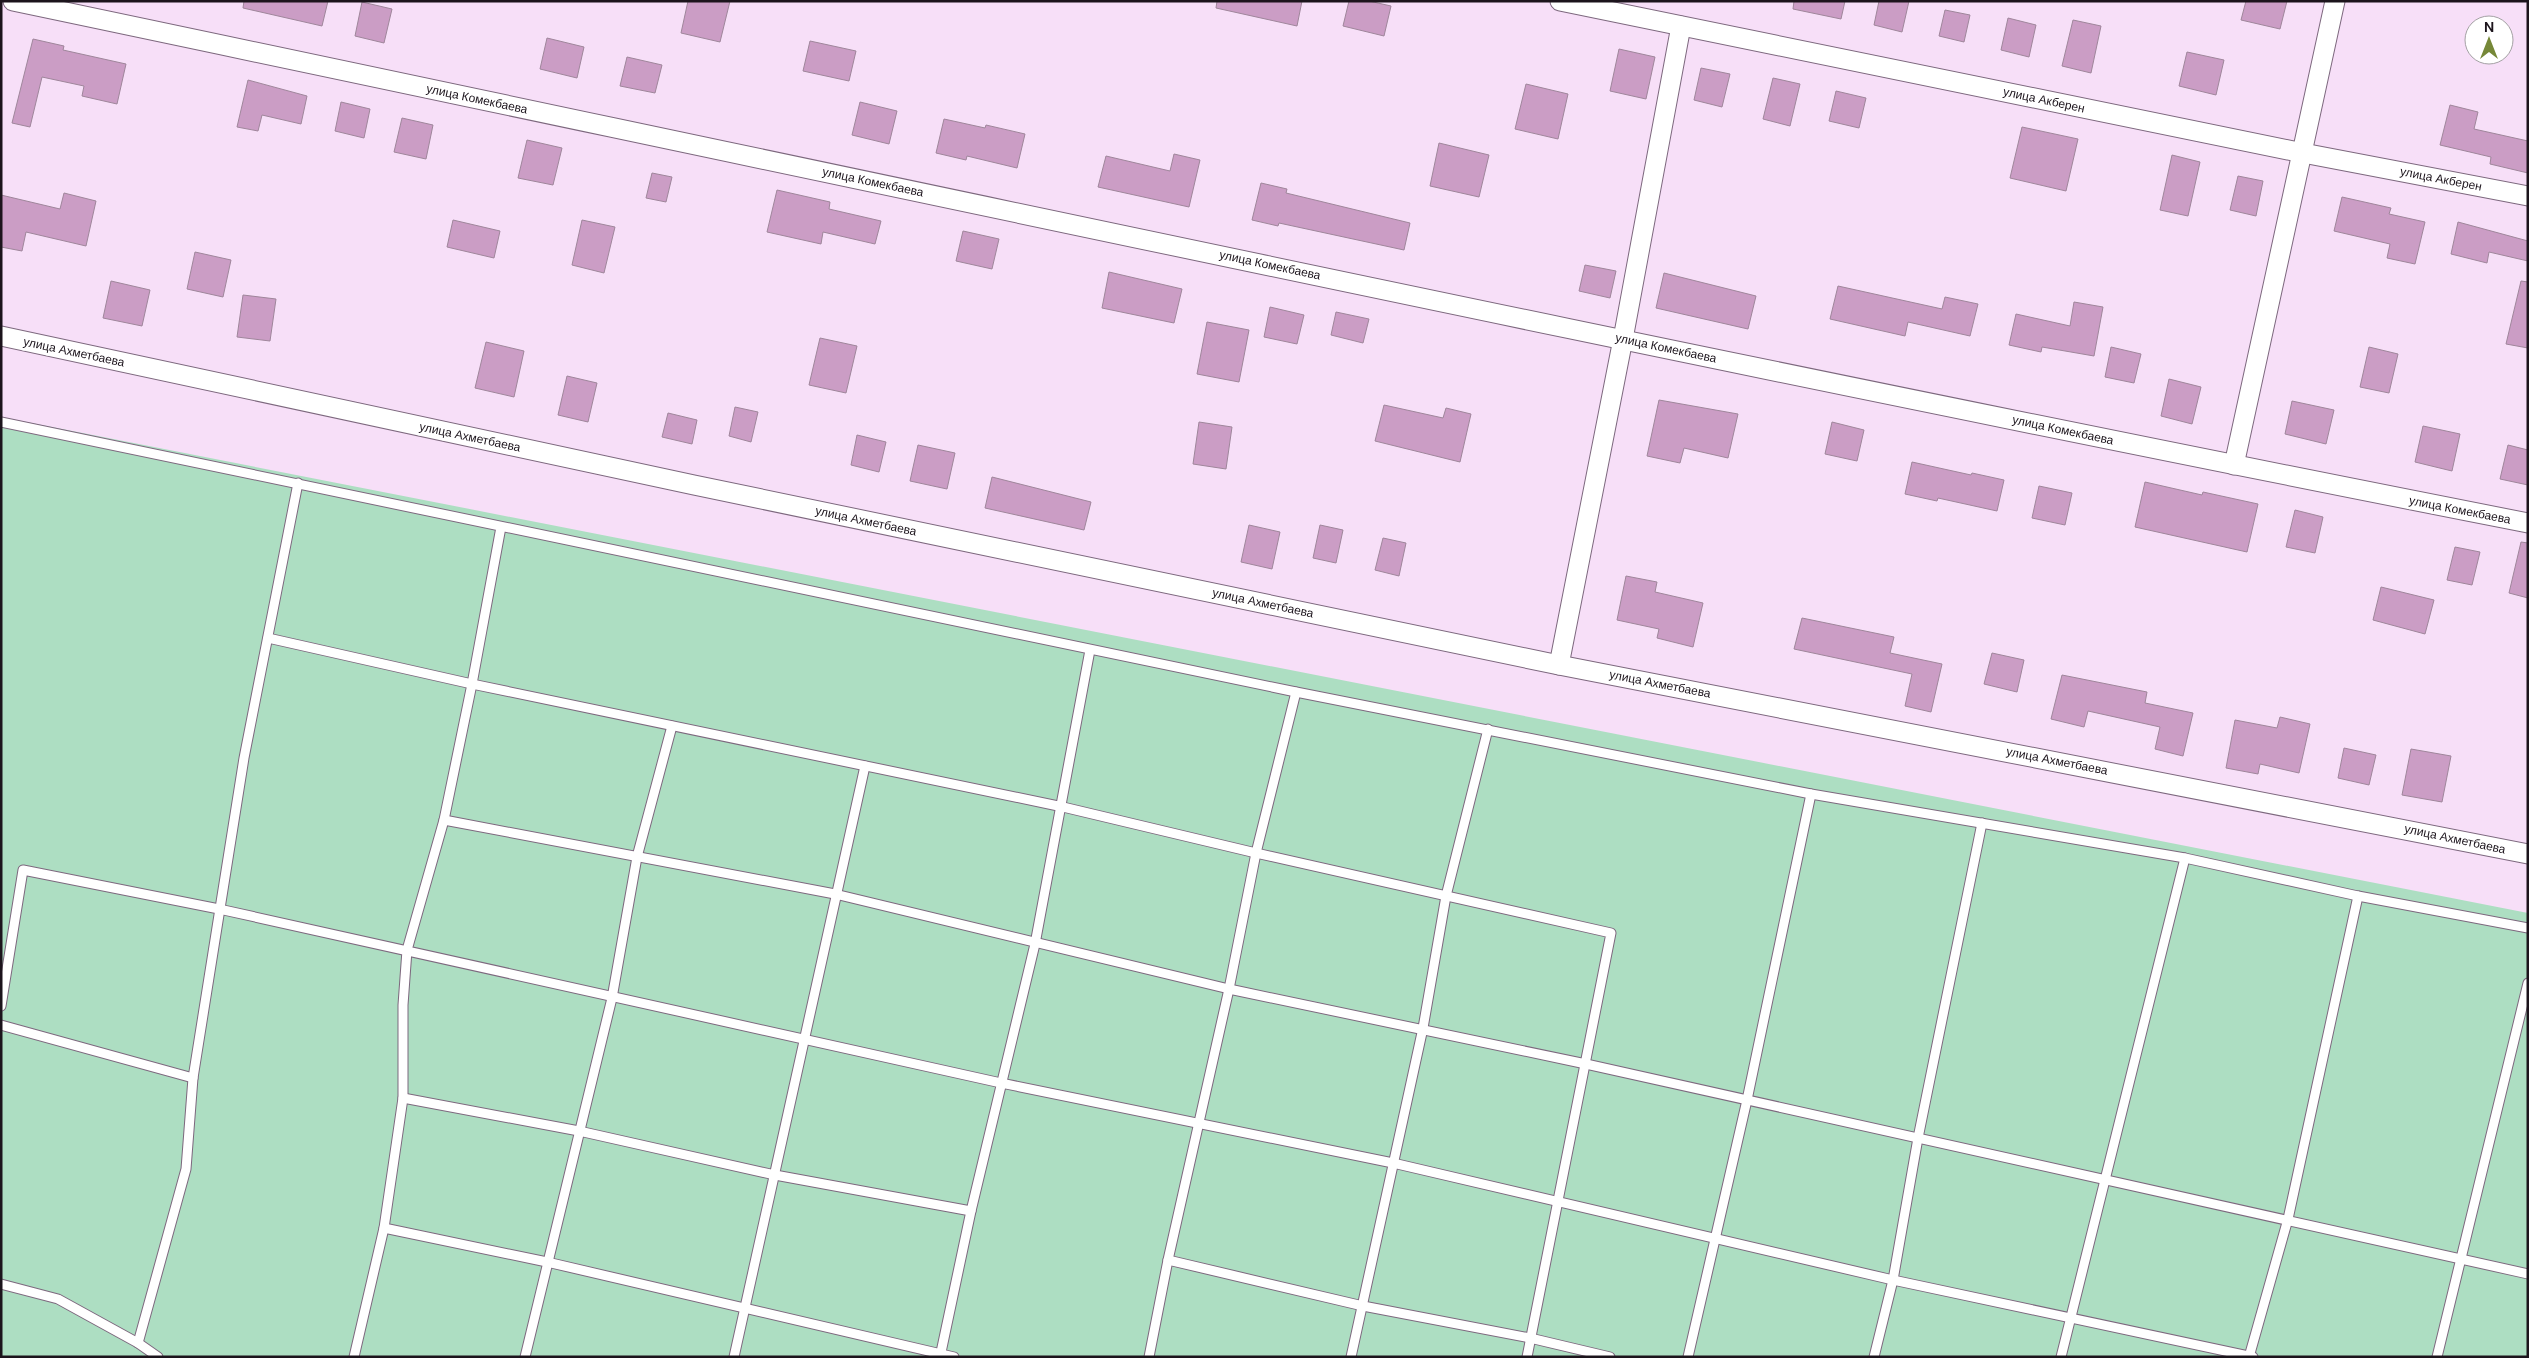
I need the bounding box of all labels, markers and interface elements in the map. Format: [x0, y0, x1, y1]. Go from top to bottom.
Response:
north arrow [2464, 15, 2514, 65]
text: N [2484, 18, 2494, 36]
street label: улица Комекбаева [425, 80, 529, 118]
street label: улица Акберен [2002, 84, 2086, 116]
street label: улица Комекбаева [821, 163, 925, 201]
street label: улица Акберен [2399, 163, 2483, 195]
street label: улица Комекбаева [1218, 246, 1322, 284]
street label: улица Комекбаева [1614, 329, 1718, 367]
street label: улица Ахметбаева [22, 333, 126, 371]
street label: улица Комекбаева [2011, 411, 2115, 449]
street label: улица Ахметбаева [418, 418, 522, 456]
street label: улица Комекбаева [2408, 492, 2512, 528]
street label: улица Ахметбаева [814, 502, 918, 540]
street label: улица Ахметбаева [1211, 584, 1315, 622]
street label: улица Ахметбаева [1608, 666, 1712, 702]
street label: улица Ахметбаева [2005, 743, 2109, 779]
street label: улица Ахметбаева [2403, 820, 2507, 858]

